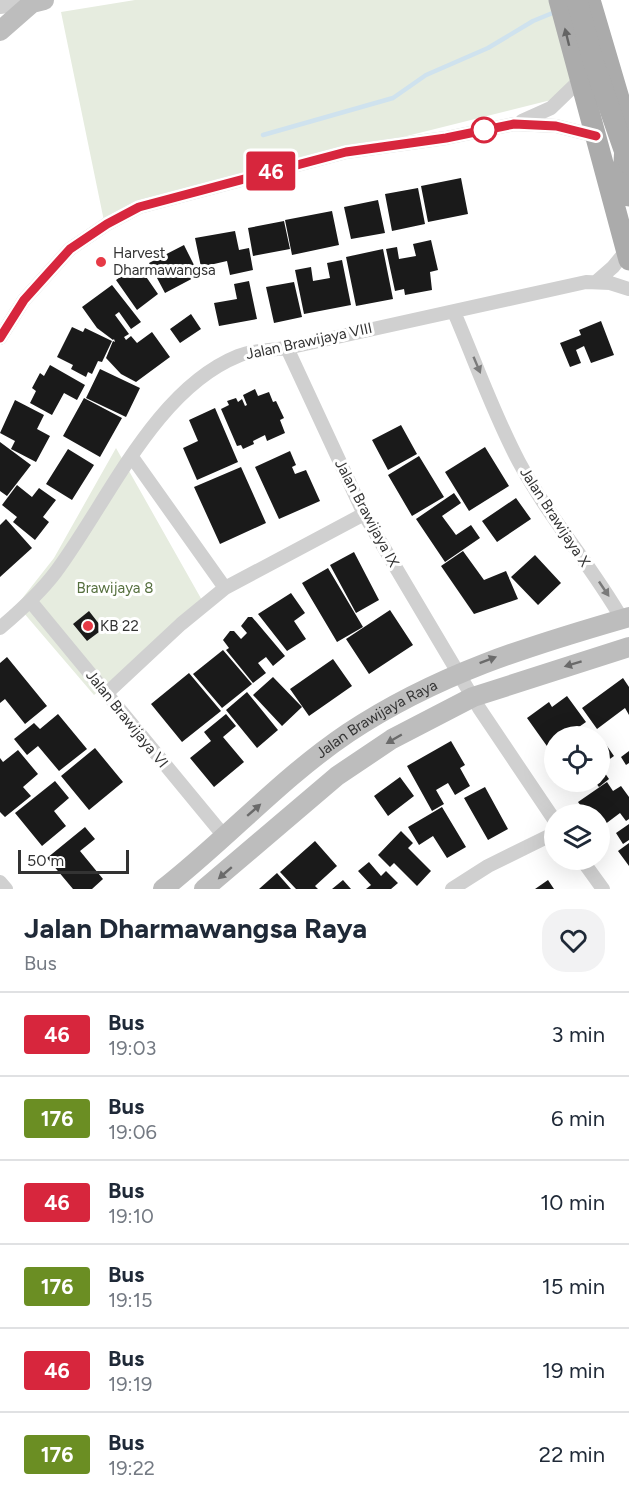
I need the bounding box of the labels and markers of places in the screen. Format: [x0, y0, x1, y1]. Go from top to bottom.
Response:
unlabelled marker [471, 117, 497, 143]
place label: Harvest Dharmawangsa [113, 244, 216, 279]
marker: Harvest Dharmawangsa [94, 255, 108, 269]
place label: KB 22 [100, 617, 139, 635]
marker: KB 22 [81, 619, 95, 633]

